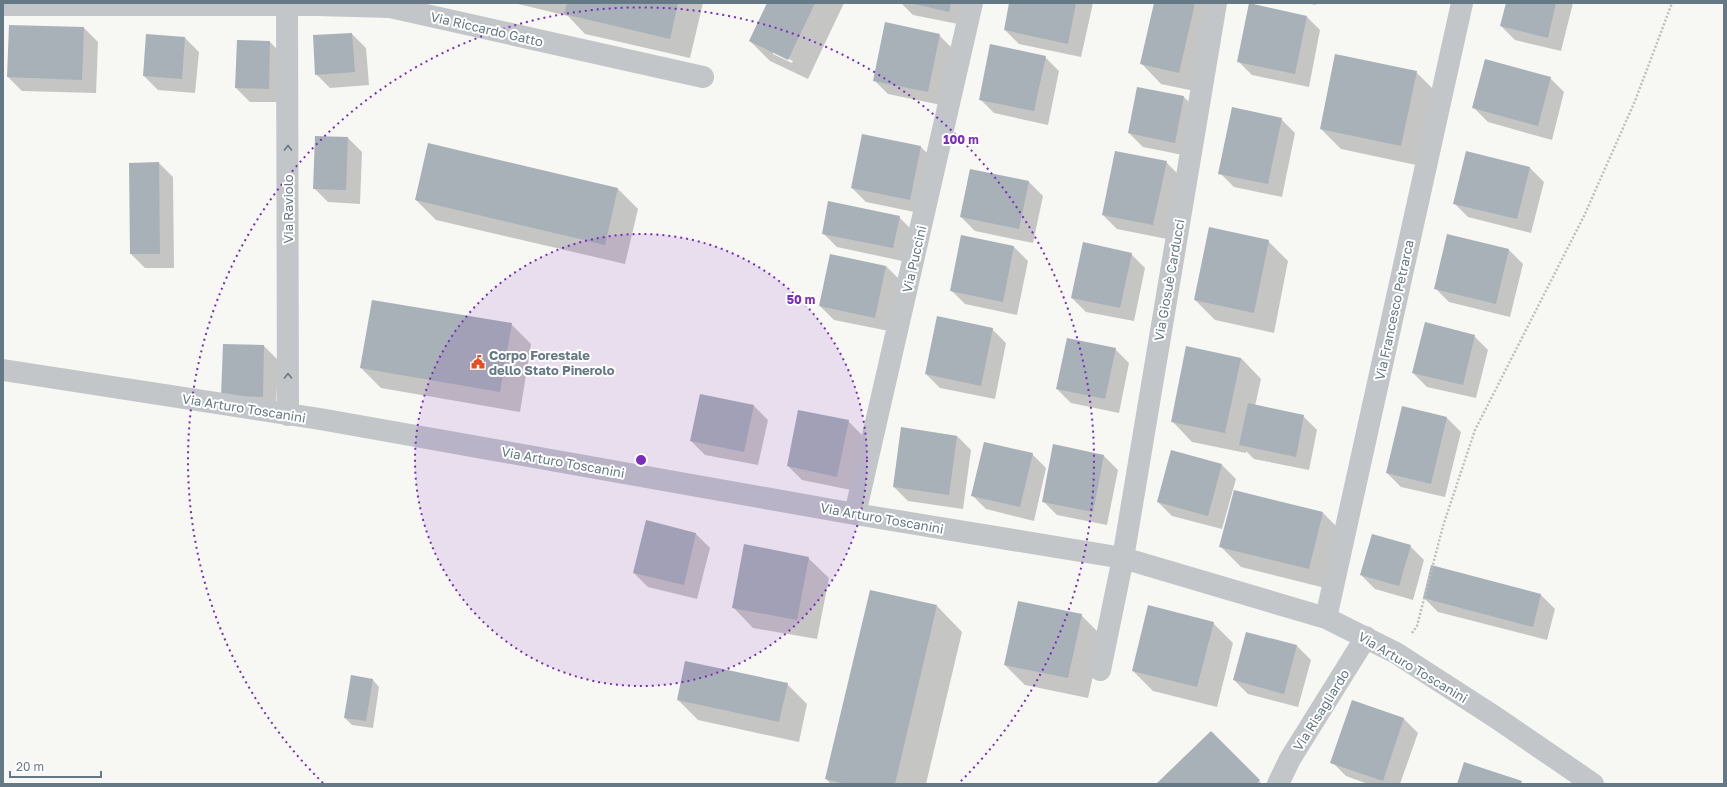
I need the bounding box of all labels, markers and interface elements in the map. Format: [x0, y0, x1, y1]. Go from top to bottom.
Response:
street label: Via Riccardo Gatto [429, 8, 545, 50]
text: 100 m [943, 132, 979, 147]
one-way arrow [284, 145, 292, 151]
street label: Via Raviolo [280, 174, 296, 243]
street label: Via Giosuè Carducci [1150, 218, 1188, 342]
street label: Via Puccini [899, 224, 929, 294]
street label: Via Francesco Petrarca [1371, 238, 1417, 382]
text: 50 m [787, 292, 815, 307]
place label: Corpo Forestale dello Stato Pinerolo [489, 347, 615, 378]
public building icon: Corpo Forestale dello Stato Pinerolo [470, 354, 486, 370]
one-way arrow [284, 373, 292, 379]
street label: Via Arturo Toscanini [181, 390, 307, 426]
street label: Via Arturo Toscanini [500, 443, 626, 481]
centre of rings [634, 453, 648, 467]
street label: Via Arturo Toscanini [819, 499, 945, 537]
street label: Via Arturo Toscanini [1355, 628, 1471, 706]
street label: Via Risagliardo [1290, 666, 1353, 754]
scale bar [10, 753, 101, 779]
text: 20 m [16, 759, 44, 774]

